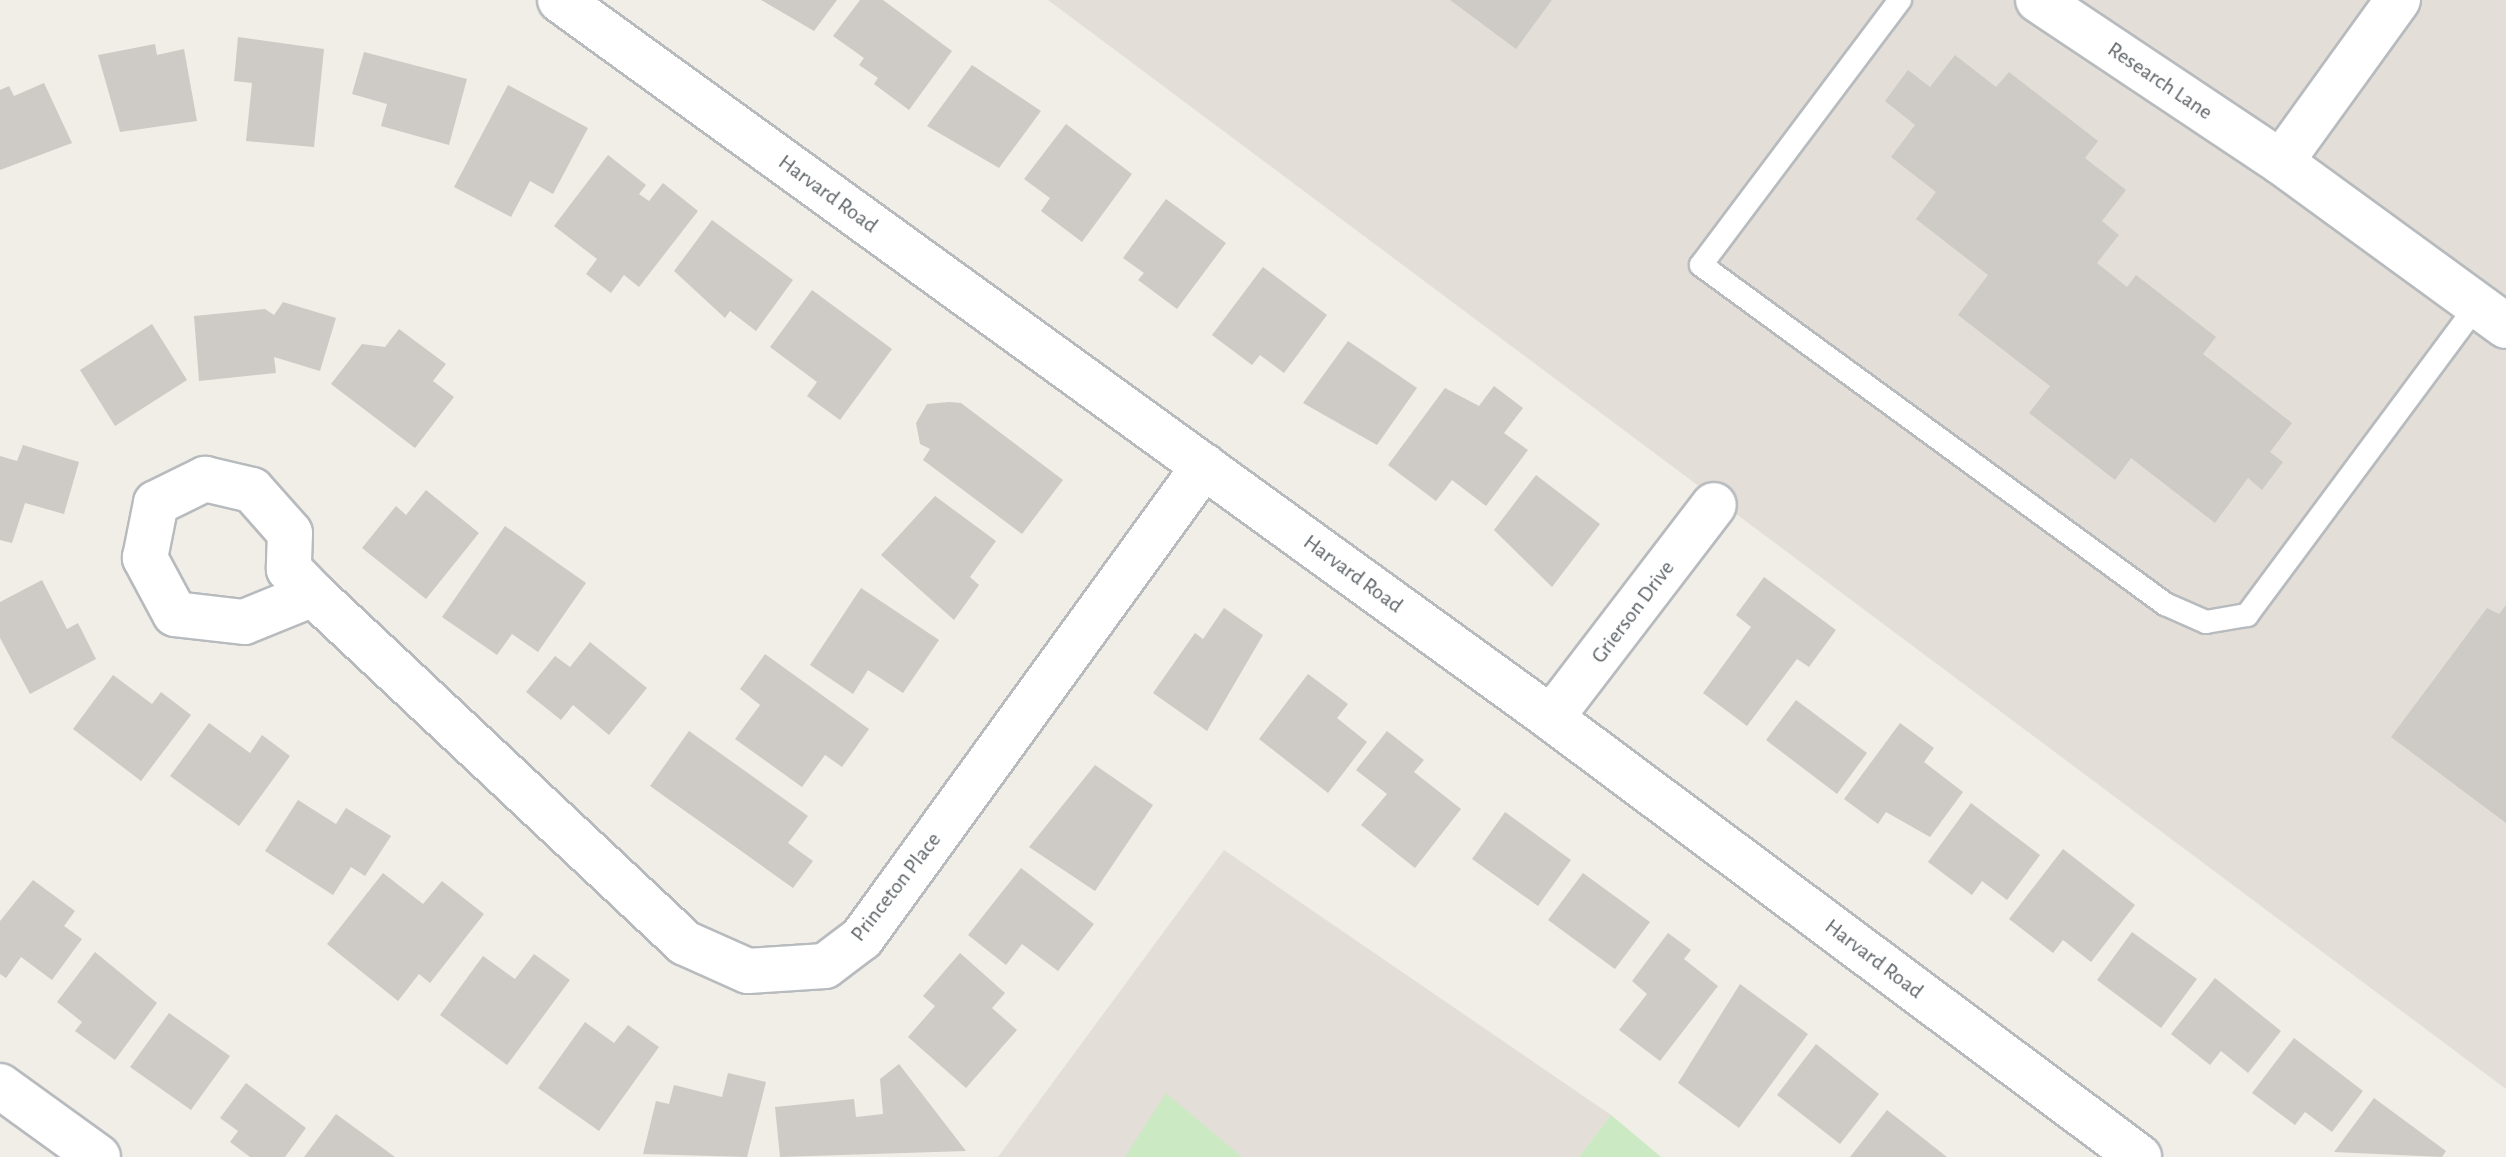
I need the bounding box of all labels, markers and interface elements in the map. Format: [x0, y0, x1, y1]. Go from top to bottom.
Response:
street label: Research Lane [2102, 36, 2218, 126]
street label: Harvard Road [773, 149, 883, 239]
street label: Harvard Road [1298, 529, 1408, 619]
street label: Grierson Drive [1586, 555, 1680, 669]
street label: Princeton Place [845, 827, 947, 947]
street label: Harvard Road [1819, 913, 1929, 1005]

